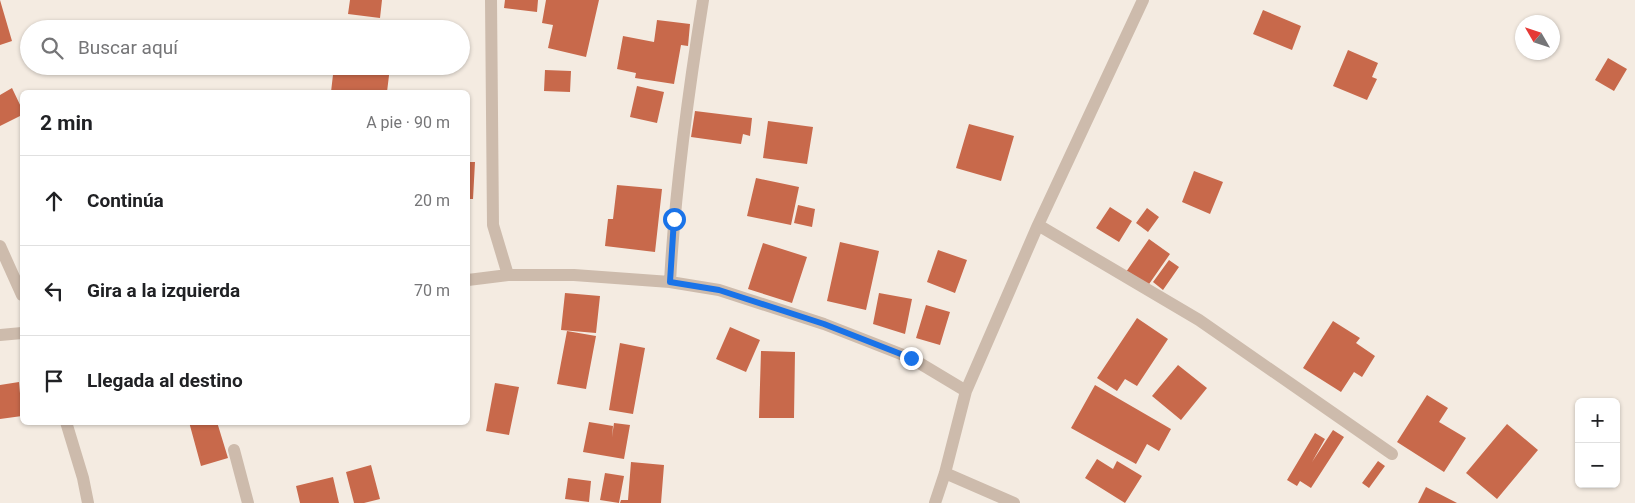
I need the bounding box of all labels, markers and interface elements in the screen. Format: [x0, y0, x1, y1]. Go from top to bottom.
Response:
north arrow [1515, 15, 1560, 60]
search box [20, 20, 470, 75]
icon: search [38, 34, 66, 62]
text: Buscar aquí [78, 36, 178, 59]
text: 2 min [40, 111, 93, 135]
text: A pie · 90 m [366, 113, 450, 132]
icon: ahead [40, 187, 68, 215]
text: Continúa [87, 189, 164, 212]
text: 20 m [414, 191, 450, 210]
route start [663, 208, 686, 231]
icon: left [40, 277, 68, 305]
text: Gira a la izquierda [87, 279, 240, 302]
text: 70 m [414, 281, 450, 300]
route end [900, 347, 923, 370]
icon: arrive [40, 367, 68, 395]
text: Llegada al destino [87, 369, 243, 392]
map controls [1575, 398, 1620, 488]
button: + [1575, 398, 1620, 443]
button: − [1575, 443, 1620, 488]

